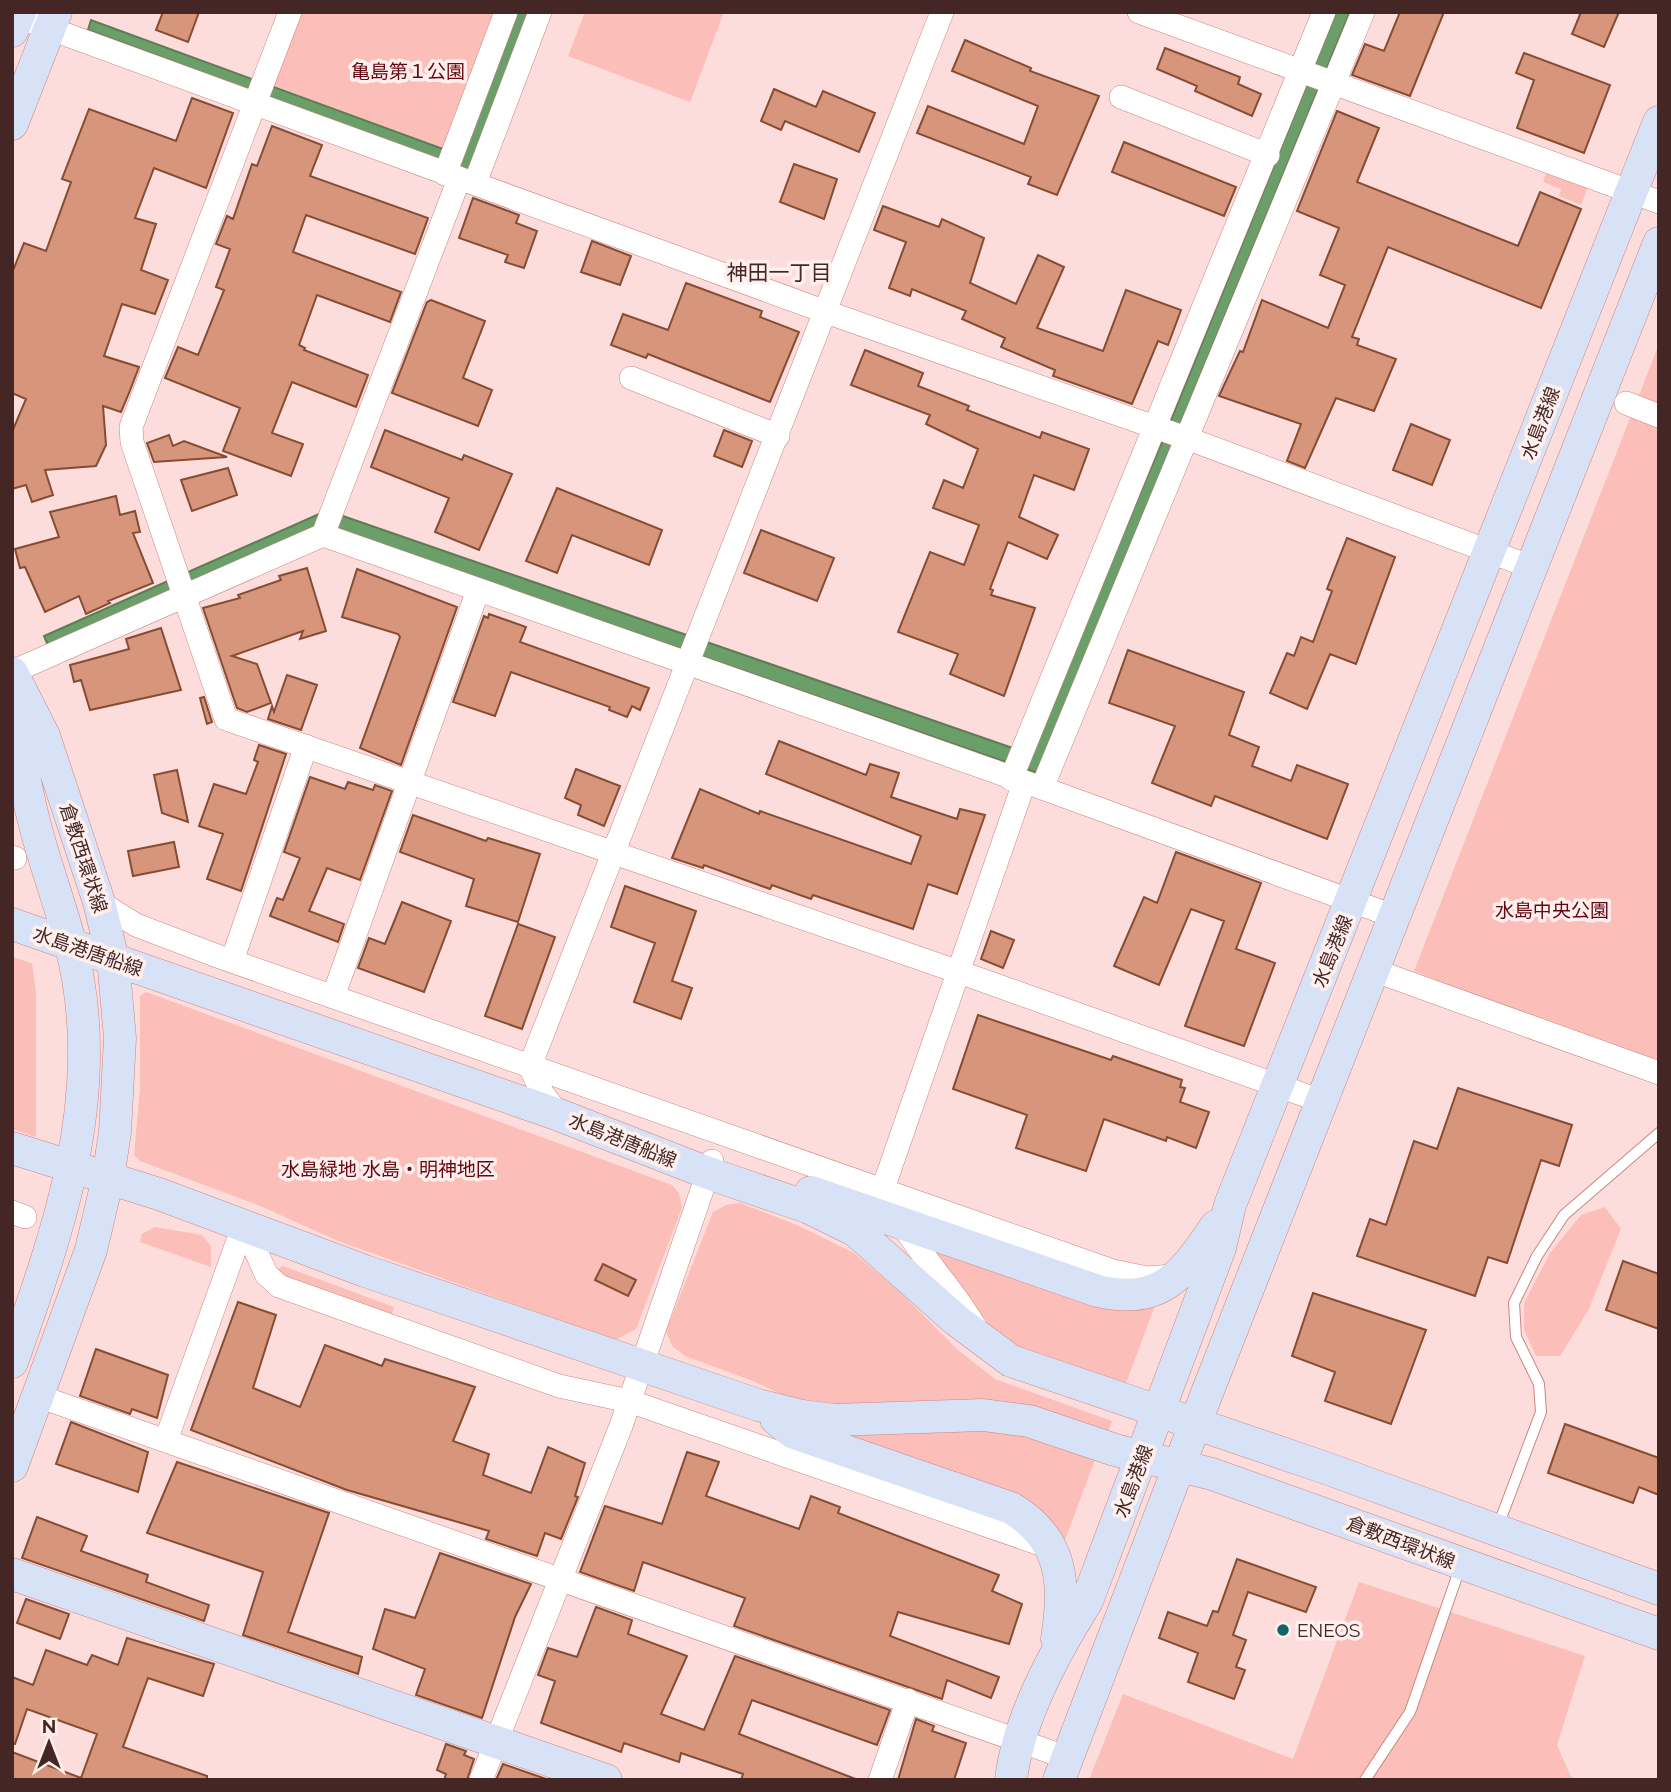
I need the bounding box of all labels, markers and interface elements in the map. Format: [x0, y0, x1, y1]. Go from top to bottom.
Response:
park label: 亀島第１公園 [351, 60, 465, 82]
district label: 神田一丁目 [727, 260, 832, 285]
street label: 水島港線 [1516, 384, 1564, 462]
street label: 倉敷西環状線 [56, 800, 112, 916]
park label: 水島中央公園 [1495, 899, 1609, 921]
street label: 水島港線 [1308, 912, 1356, 990]
street label: 水島港唐船線 [31, 922, 145, 980]
street label: 水島港唐船線 [566, 1108, 680, 1172]
park label: 水島緑地 水島・明神地区 [281, 1158, 495, 1180]
street label: 水島港線 [1109, 1442, 1157, 1520]
street label: 倉敷西環状線 [1344, 1511, 1458, 1573]
place label: ENEOS [1297, 1619, 1360, 1641]
marker: ENEOS [1275, 1622, 1291, 1638]
north arrow [14, 1708, 84, 1778]
text: N [42, 1715, 56, 1737]

